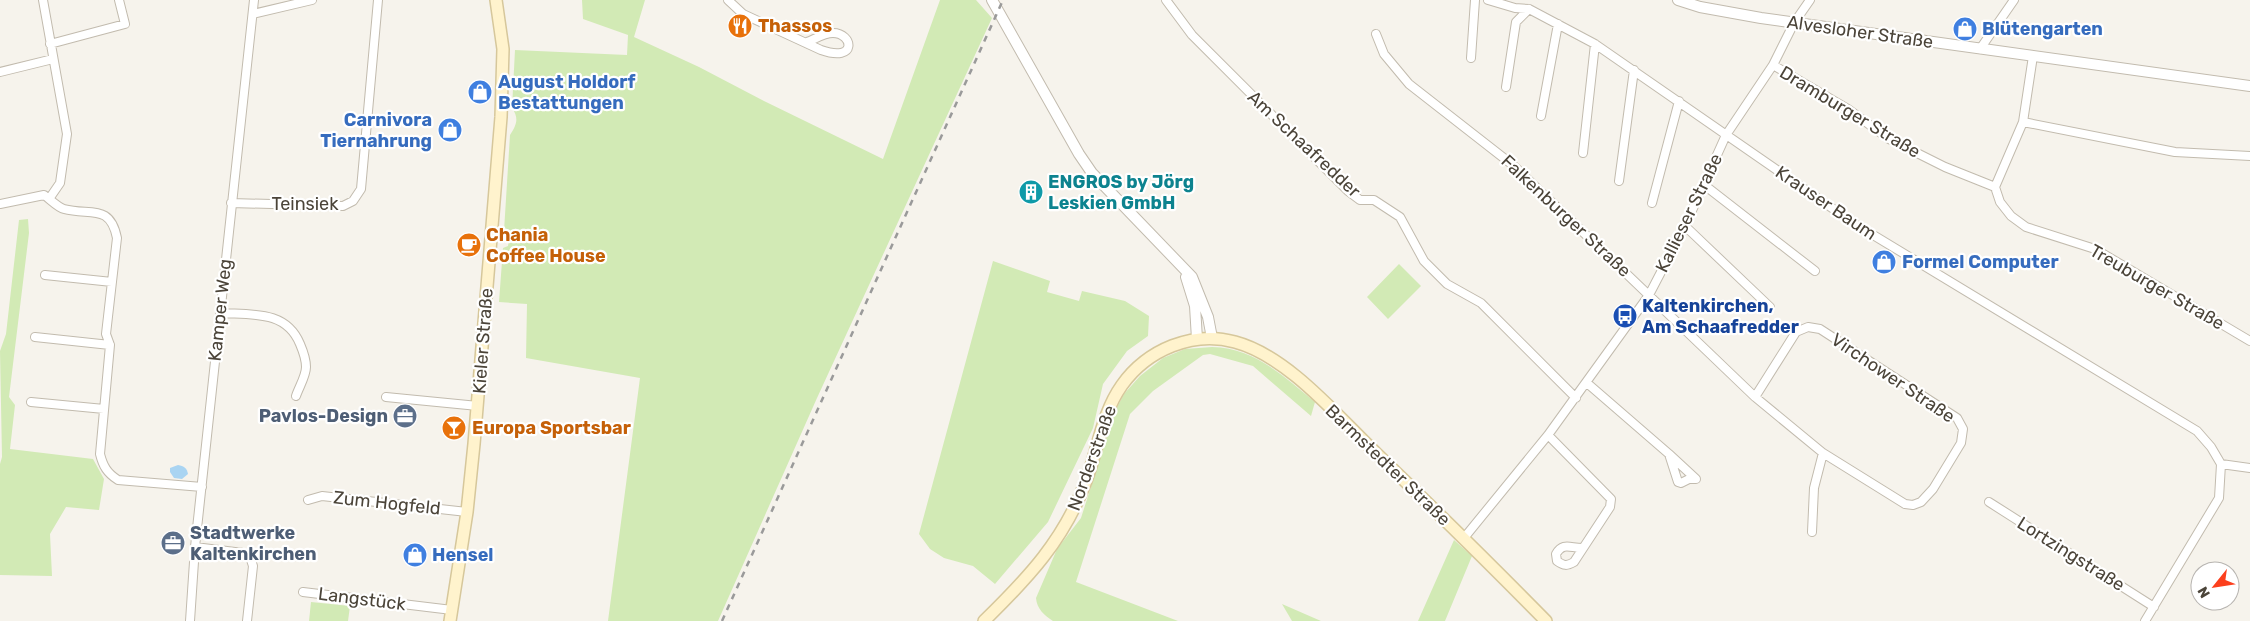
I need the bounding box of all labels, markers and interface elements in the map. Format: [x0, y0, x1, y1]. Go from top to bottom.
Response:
street label: Alvesloher Straße [1785, 11, 1935, 53]
restaurant icon: Thassos [727, 13, 753, 39]
place label: Thassos [758, 15, 832, 37]
shop icon: Blütengarten [1952, 16, 1978, 42]
place label: Blütengarten [1982, 18, 2103, 40]
street label: Dramburger Straße [1776, 61, 1924, 163]
place label: August Holdorf Bestattungen [498, 71, 636, 114]
shop icon: August Holdorf Bestattungen [467, 79, 493, 105]
street label: Am Schaafredder [1243, 86, 1365, 202]
place label: Carnivora Tiernahrung [320, 109, 432, 152]
shop icon: Carnivora Tiernahrung [437, 117, 463, 143]
street label: Falkenburger Straße [1496, 150, 1636, 282]
street label: Kallieser Straße [1651, 150, 1727, 276]
street label: Krauser Baum [1771, 161, 1881, 245]
place label: ENGROS by Jörg Leskien GmbH [1048, 171, 1194, 214]
building icon: ENGROS by Jörg Leskien GmbH [1018, 179, 1044, 205]
street label: Teinsiek [272, 193, 339, 215]
place label: Chania Coffee House [486, 224, 606, 267]
cafe icon: Chania Coffee House [456, 232, 482, 258]
street label: Treuburger Straße [2086, 239, 2228, 335]
shop icon: Formel Computer [1871, 249, 1897, 275]
place label: Formel Computer [1902, 251, 2059, 273]
street label: Kamper Weg [204, 258, 236, 362]
street label: Kieler Straße [468, 287, 498, 395]
place label: Kaltenkirchen, Am Schaafredder [1642, 295, 1799, 338]
bus stop icon: Kaltenkirchen, Am Schaafredder [1612, 303, 1638, 329]
street label: Virchower Straße [1827, 329, 1959, 427]
street label: Barmstedter Straße [1321, 400, 1455, 530]
street label: Norderstraße [1063, 402, 1121, 514]
office icon: Pavlos-Design [392, 403, 418, 429]
place label: Pavlos-Design [259, 405, 388, 427]
bar icon: Europa Sportsbar [441, 415, 467, 441]
place label: Europa Sportsbar [472, 417, 631, 439]
street label: Zum Hogfeld [332, 486, 442, 520]
street label: Lortzingstraße [2013, 512, 2129, 596]
place label: Stadtwerke Kaltenkirchen [190, 522, 317, 565]
office icon: Stadtwerke Kaltenkirchen [160, 530, 186, 556]
shop icon: Hensel [402, 542, 428, 568]
place label: Hensel [432, 544, 493, 566]
north arrow [2190, 561, 2240, 611]
street label: Langstück [317, 583, 408, 615]
text: N [2194, 584, 2214, 601]

